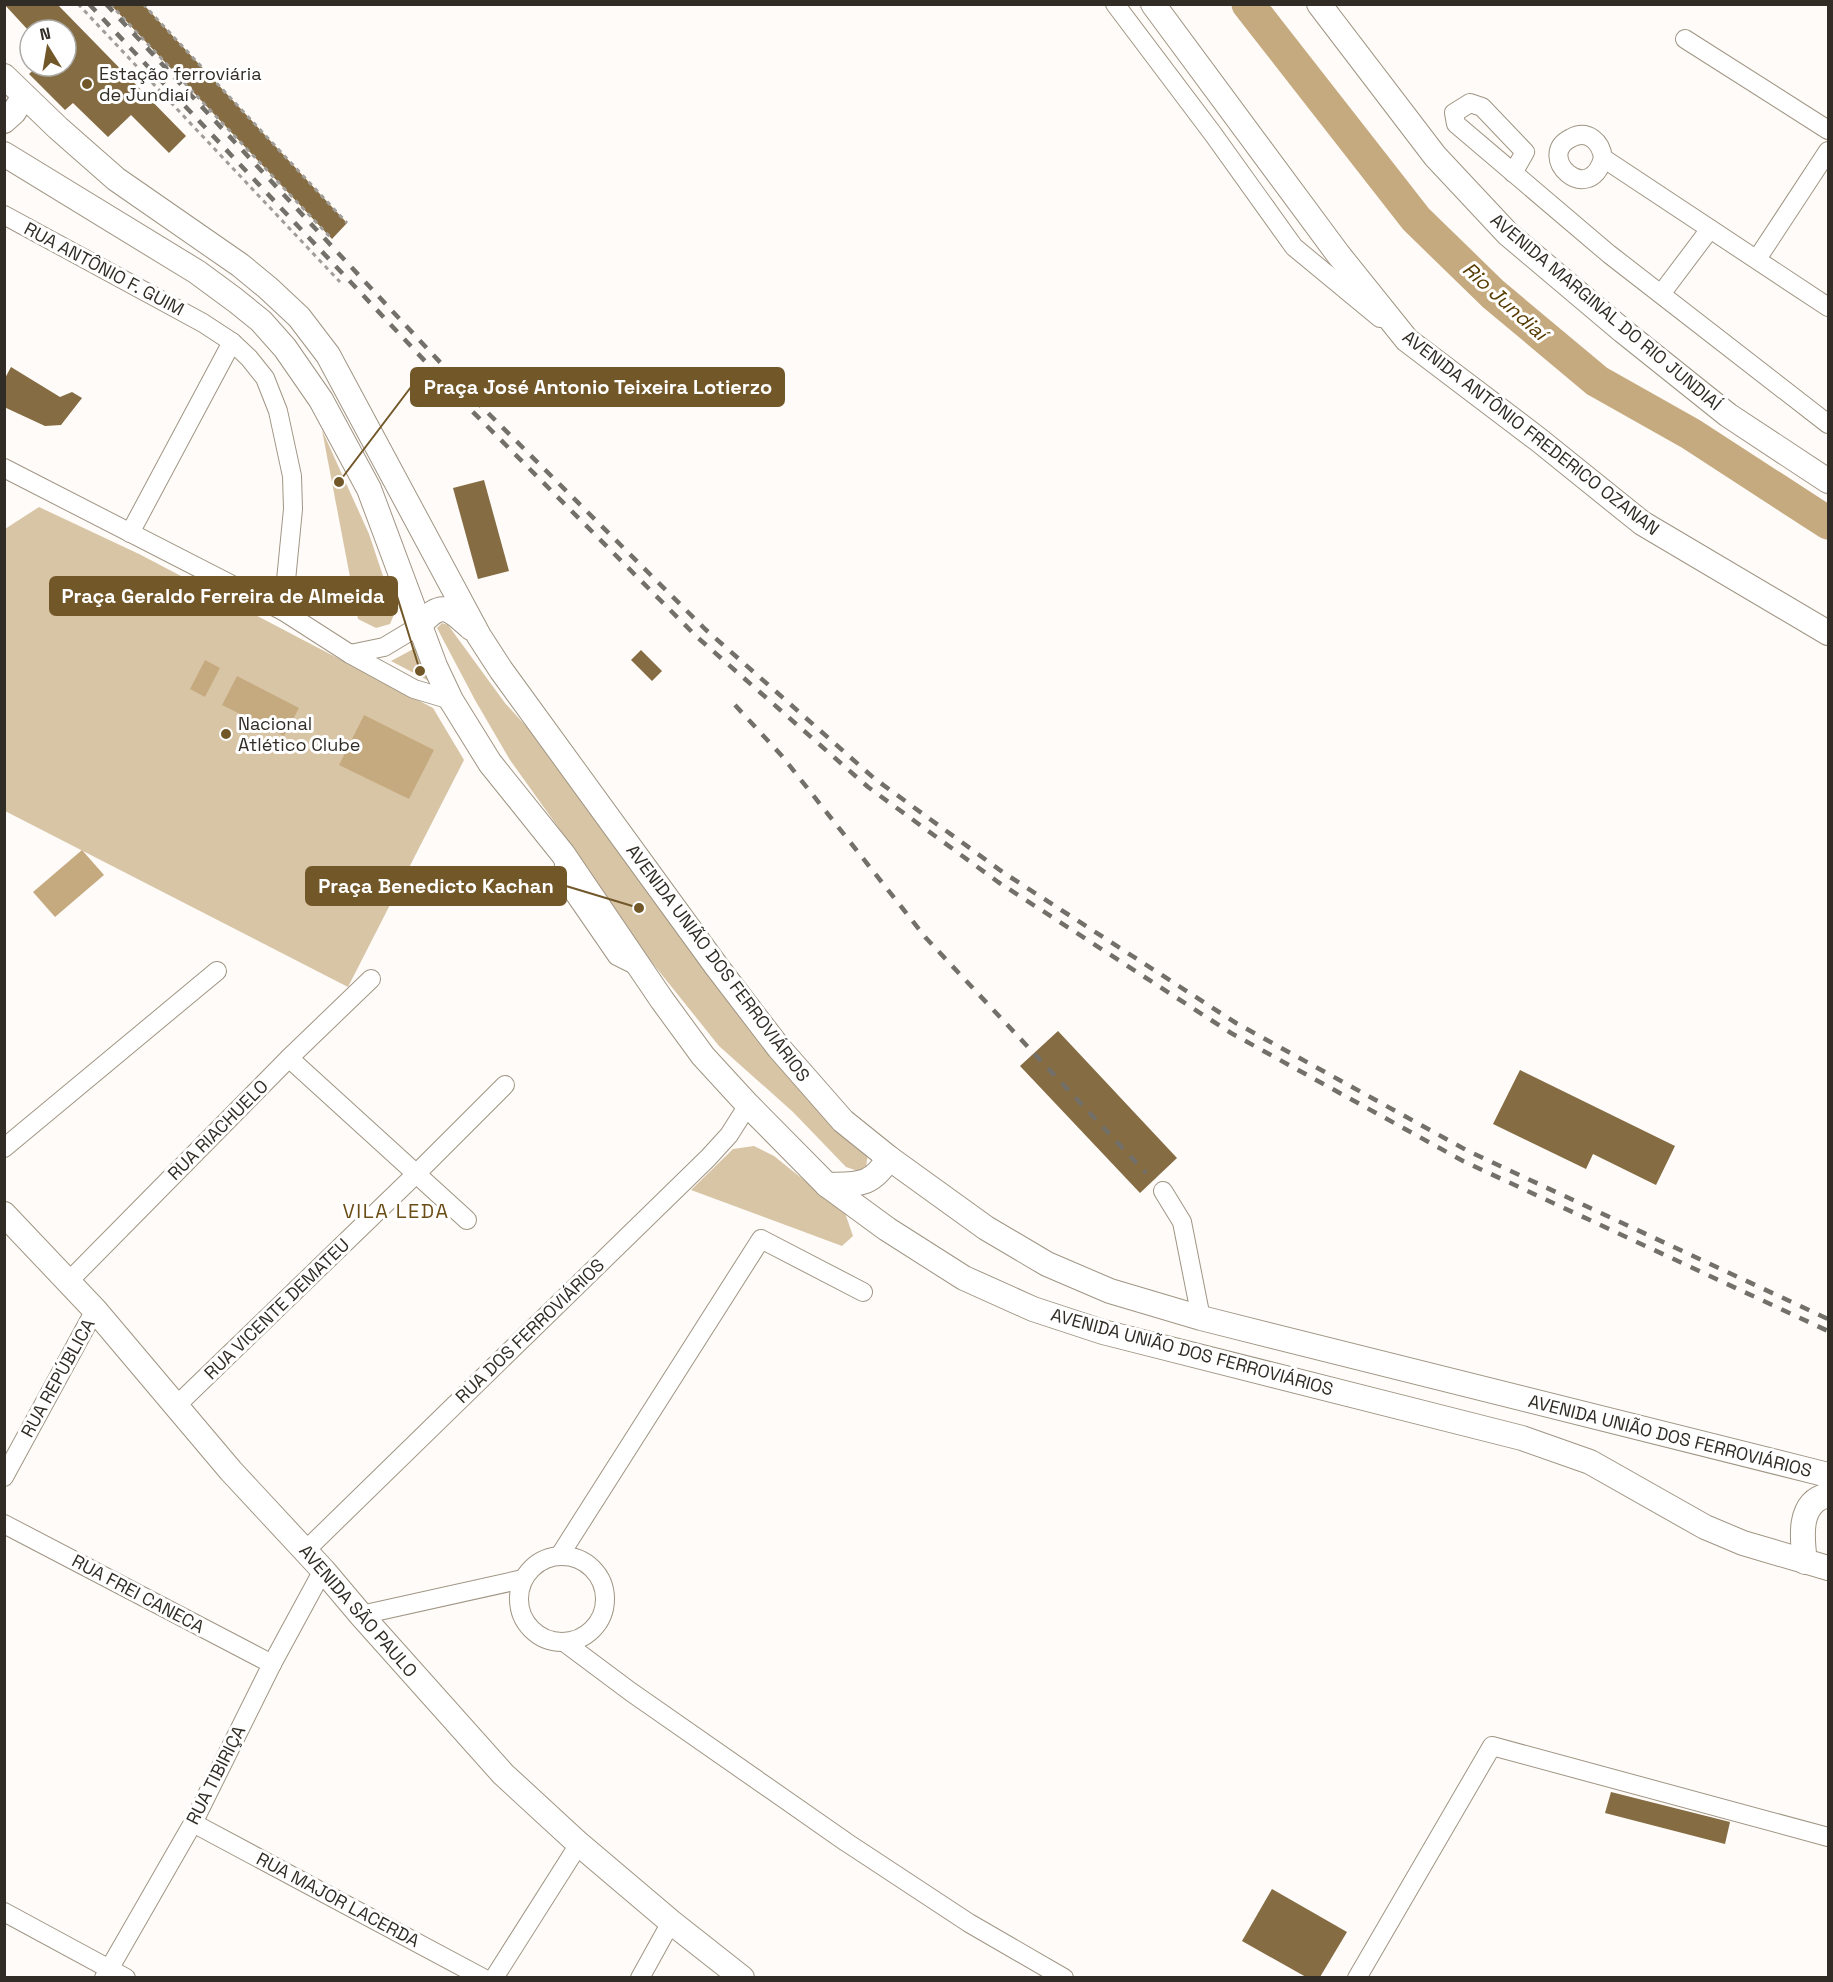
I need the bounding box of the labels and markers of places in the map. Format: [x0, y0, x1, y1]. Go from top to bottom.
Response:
place label: Estação ferroviária de Jundiaí [99, 62, 262, 106]
marker: Estação ferroviária de Jundiaí [80, 77, 94, 91]
callout: Praça José Antonio Teixeira Lotierzo [411, 368, 784, 406]
callout: Praça Geraldo Ferreira de Almeida [50, 577, 397, 615]
place label: Nacional Atlético Clube [238, 712, 360, 756]
marker: Nacional Atlético Clube [219, 727, 233, 741]
callout: Praça Benedicto Kachan [306, 867, 566, 905]

